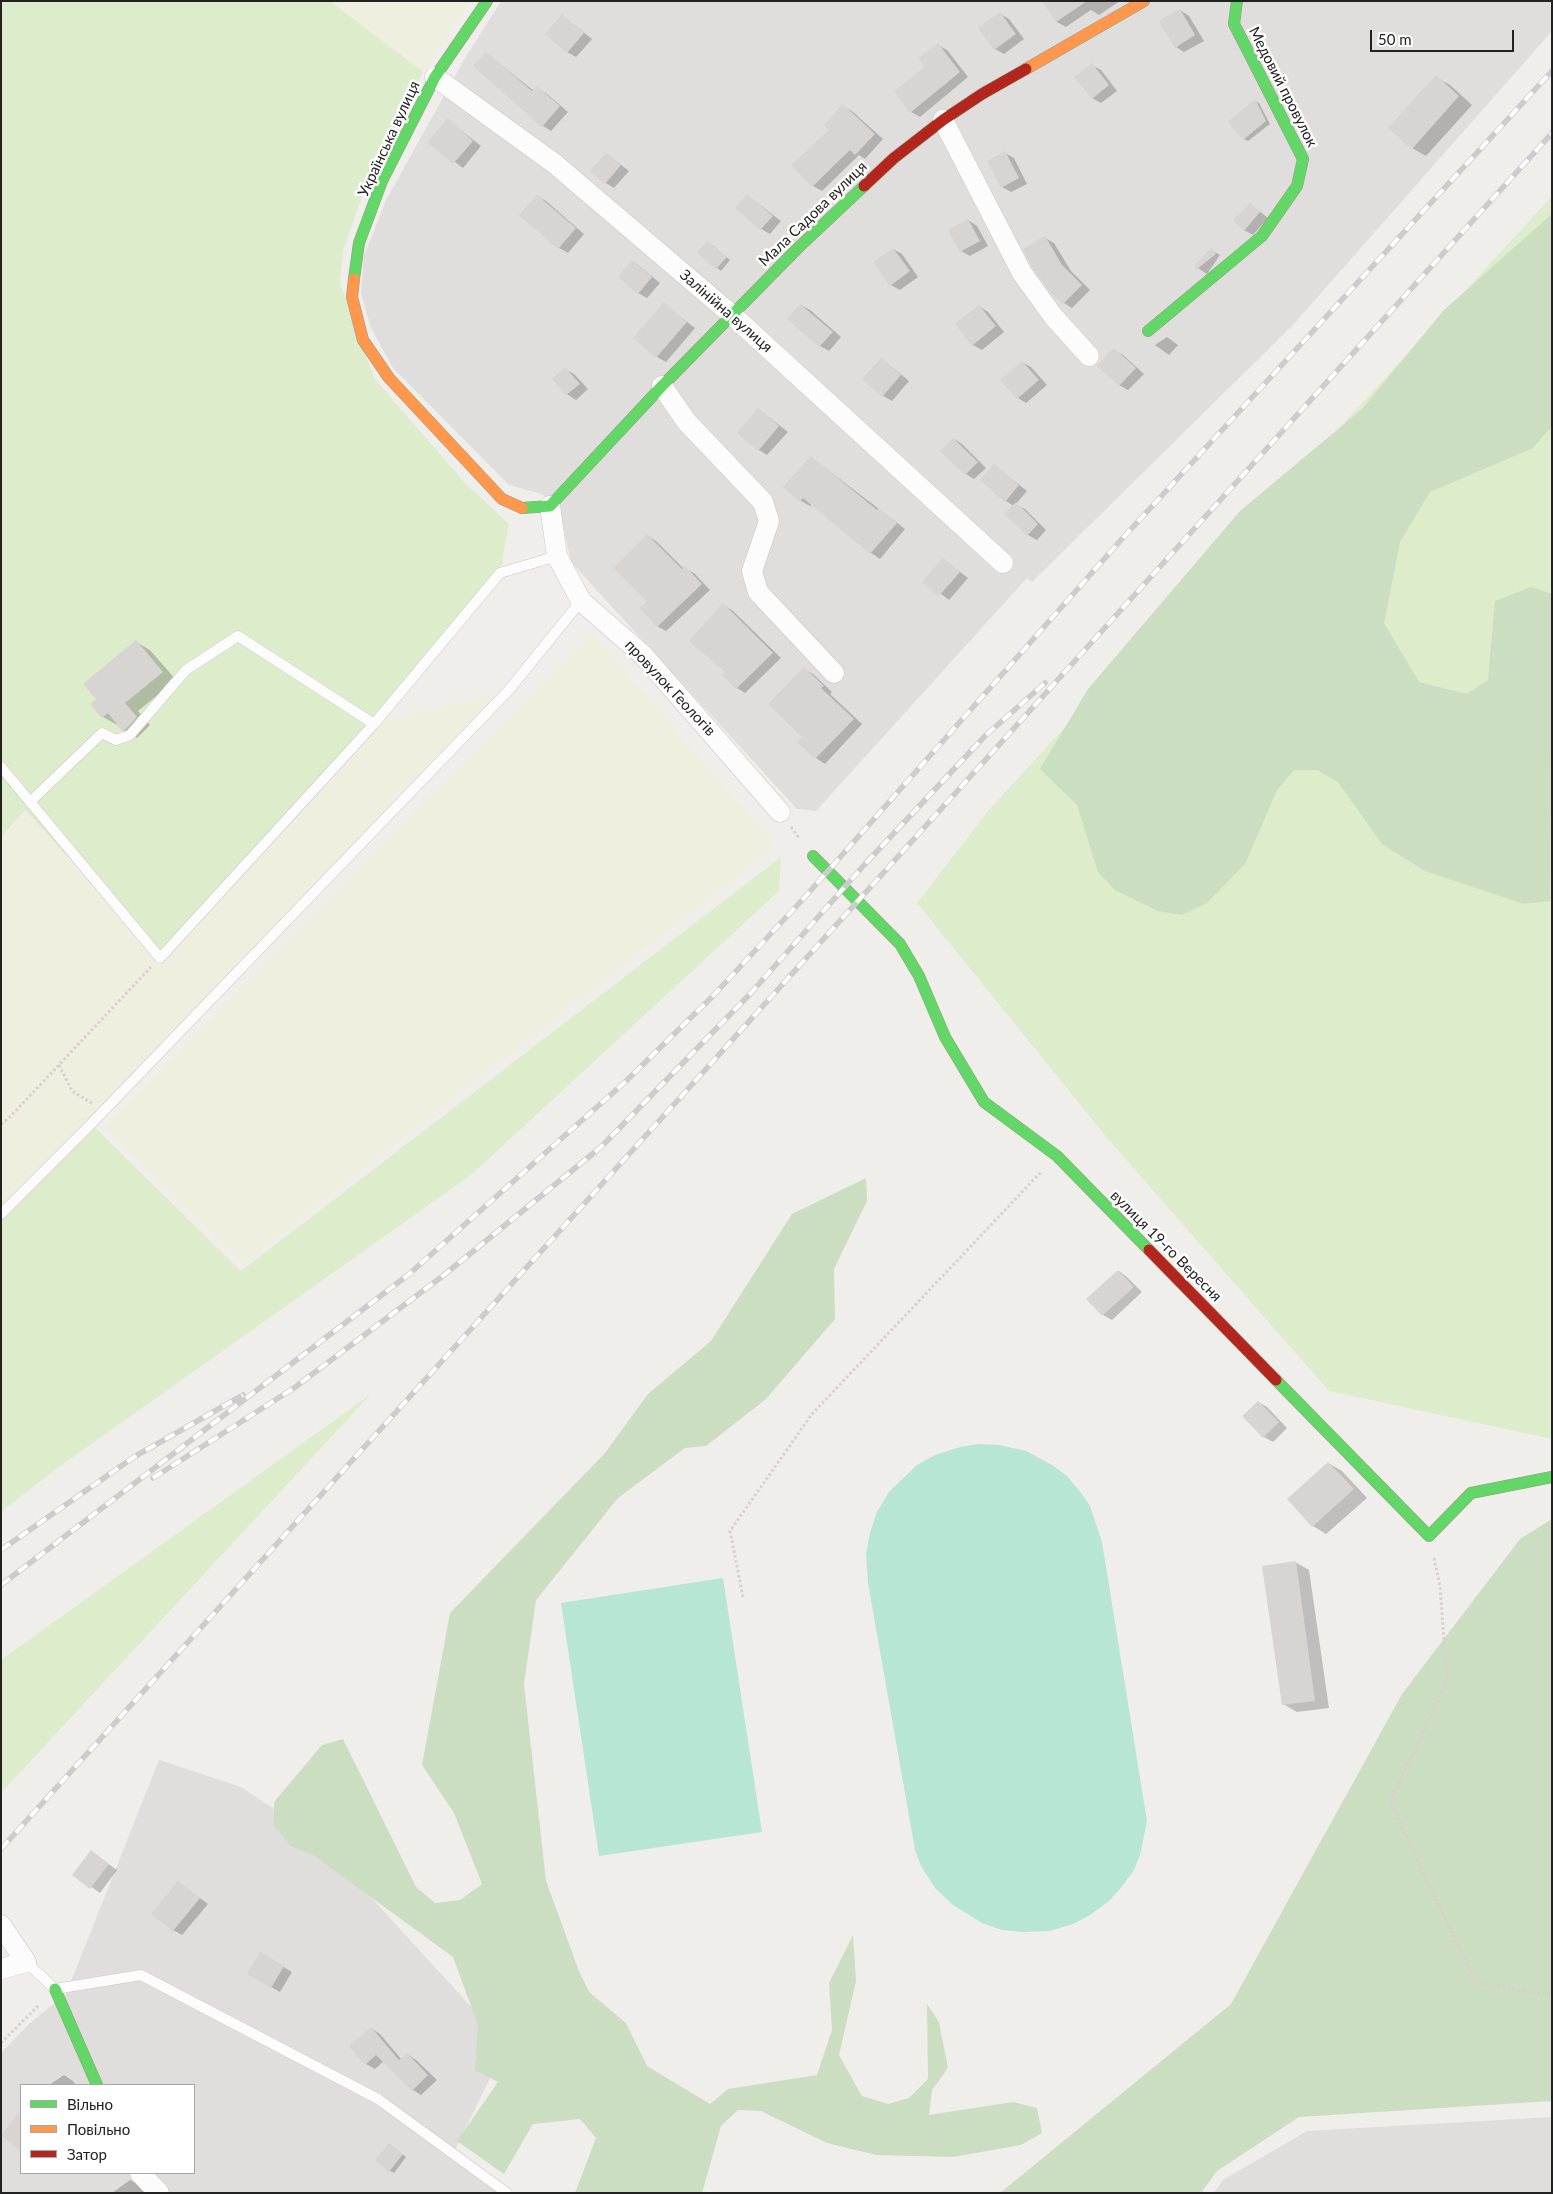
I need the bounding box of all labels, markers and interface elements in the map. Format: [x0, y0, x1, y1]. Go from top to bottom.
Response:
scale bar [1373, 20, 1517, 52]
street label: Медовий провулок [1245, 24, 1321, 150]
text: 50 m [1378, 30, 1412, 48]
street label: Українська вулиця [354, 78, 424, 200]
street label: Мала Садова вулиця [755, 158, 871, 270]
street label: Залінійна вулиця [676, 266, 776, 356]
street label: провулок Геологів [621, 636, 719, 740]
street label: вулиця 19-го Вересня [1107, 1187, 1225, 1305]
legend [20, 2084, 195, 2174]
text: Вільно [67, 2095, 113, 2113]
text: Повільно [67, 2120, 130, 2138]
text: Затор [67, 2145, 107, 2163]

